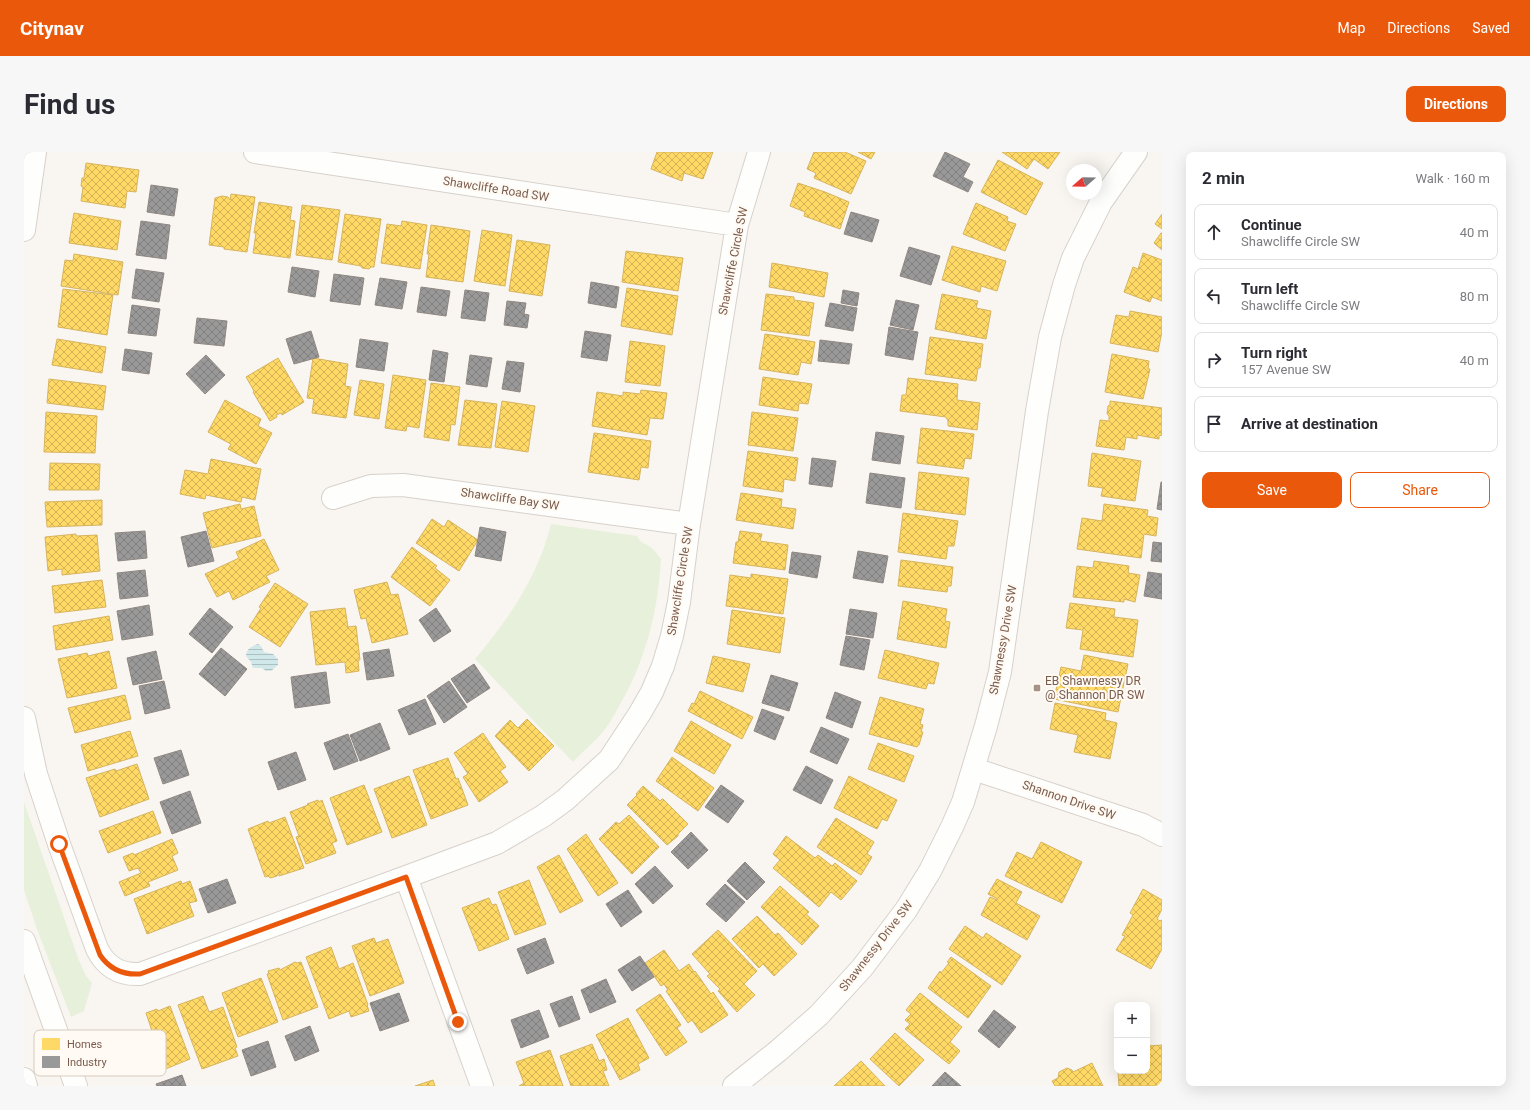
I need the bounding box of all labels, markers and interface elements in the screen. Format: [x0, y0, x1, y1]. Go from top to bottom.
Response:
text: Citynav [20, 17, 84, 40]
text: Map [1338, 20, 1365, 36]
text: Directions [1387, 20, 1450, 36]
text: Saved [1472, 20, 1510, 36]
button: Directions [1406, 86, 1506, 122]
text: Find us [24, 88, 115, 121]
north arrow [1066, 164, 1102, 200]
text: 2 min [1202, 168, 1245, 188]
text: Walk · 160 m [1415, 171, 1490, 186]
street label: Shawcliffe Road SW [442, 174, 550, 204]
street label: Shawcliffe Circle SW [716, 205, 750, 316]
text: Continue [1241, 216, 1302, 234]
icon: ahead [1203, 221, 1225, 243]
text: 40 m [1460, 225, 1489, 240]
text: Shawcliffe Circle SW [1241, 234, 1360, 249]
text: Turn left [1241, 280, 1298, 298]
icon: left [1203, 285, 1225, 307]
text: 80 m [1460, 289, 1489, 304]
text: Shawcliffe Circle SW [1241, 298, 1360, 313]
text: Turn right [1241, 344, 1307, 362]
icon: right [1203, 349, 1225, 371]
text: 40 m [1460, 353, 1489, 368]
text: 157 Avenue SW [1241, 362, 1331, 377]
icon: arrive [1203, 413, 1225, 435]
text: Arrive at destination [1241, 415, 1378, 433]
button: Save [1202, 472, 1342, 508]
button: Share [1350, 472, 1490, 508]
street label: Shawcliffe Bay SW [460, 485, 560, 513]
street label: Shawcliffe Circle SW [664, 525, 696, 636]
street label: Shawnessy Drive SW [986, 584, 1020, 696]
place label: EB Shawnessy DR @ Shannon DR SW [1045, 674, 1145, 702]
marker: EB Shawnessy DR @ Shannon DR SW [1032, 683, 1042, 693]
street label: Shannon Drive SW [1021, 777, 1118, 823]
route start [50, 835, 68, 853]
street label: Shawnessy Drive SW [836, 898, 916, 994]
map controls [1114, 1002, 1150, 1074]
button: + [1114, 1002, 1150, 1038]
route end [449, 1013, 467, 1031]
legend [34, 1030, 166, 1076]
text: Homes [67, 1038, 103, 1051]
button: − [1114, 1038, 1150, 1074]
text: Industry [67, 1056, 107, 1069]

